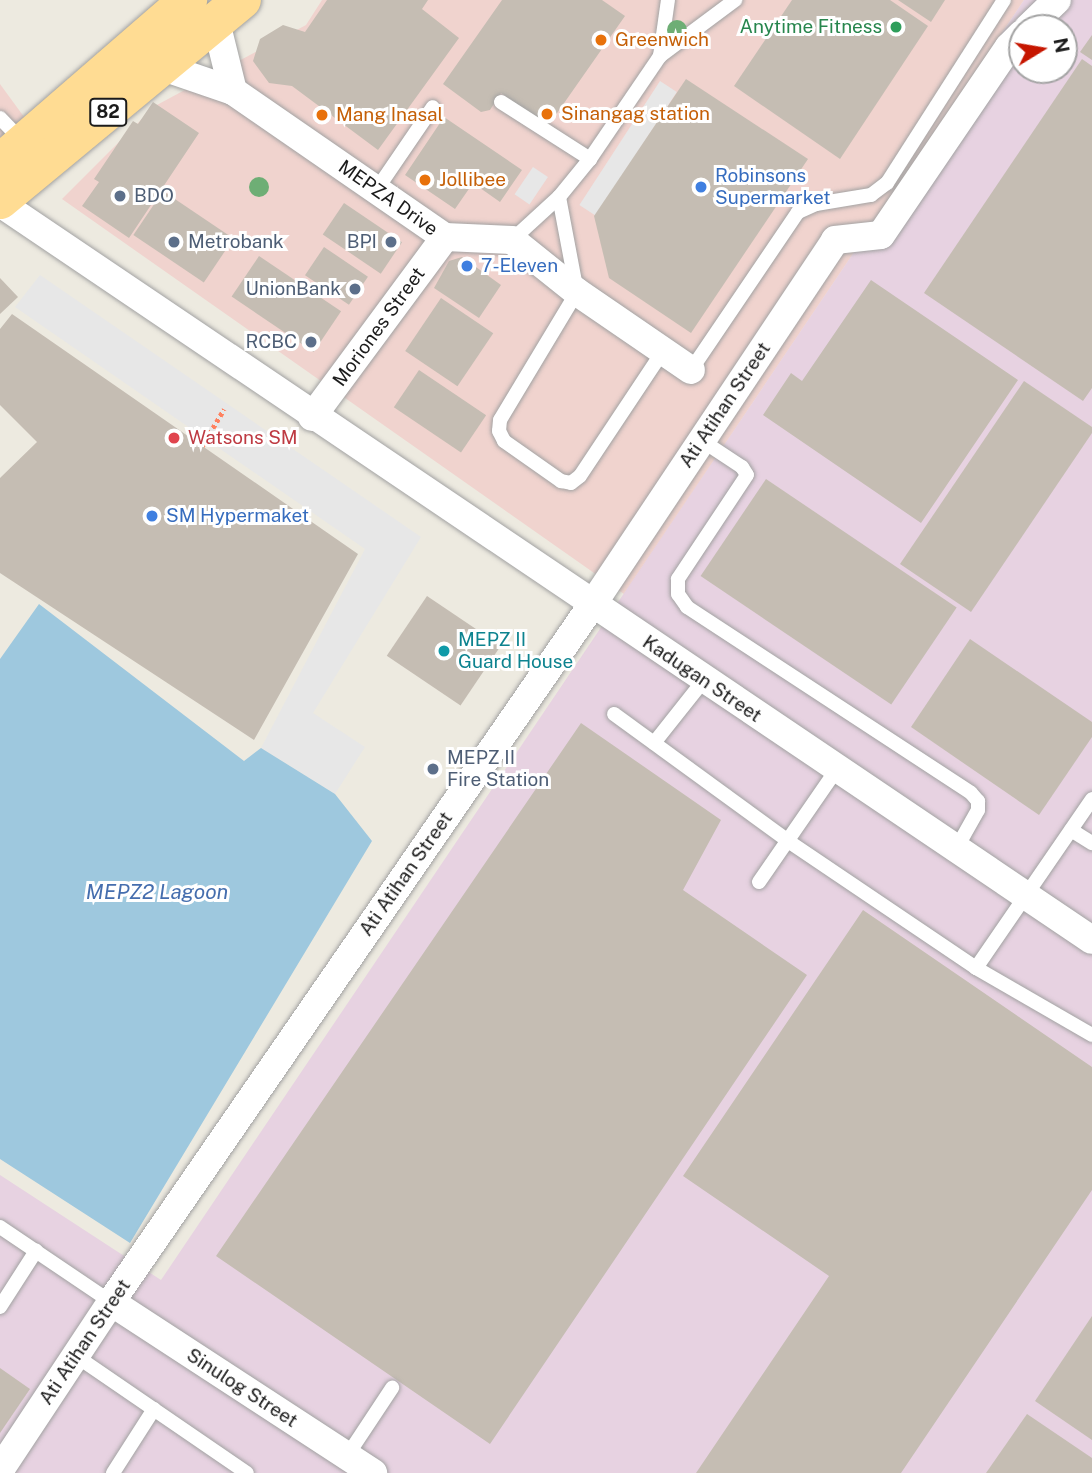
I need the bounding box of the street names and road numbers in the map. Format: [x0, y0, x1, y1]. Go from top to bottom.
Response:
road number: 82 [89, 98, 127, 127]
street label: MEPZA Drive [334, 155, 442, 241]
street label: Moriones Street [328, 263, 430, 391]
street label: Ati Atihan Street [675, 338, 775, 472]
street label: Kadugan Street [638, 631, 766, 727]
street label: Ati Atihan Street [355, 808, 457, 940]
street label: Ati Atihan Street [35, 1275, 135, 1409]
street label: Sinulog Street [182, 1344, 302, 1432]

